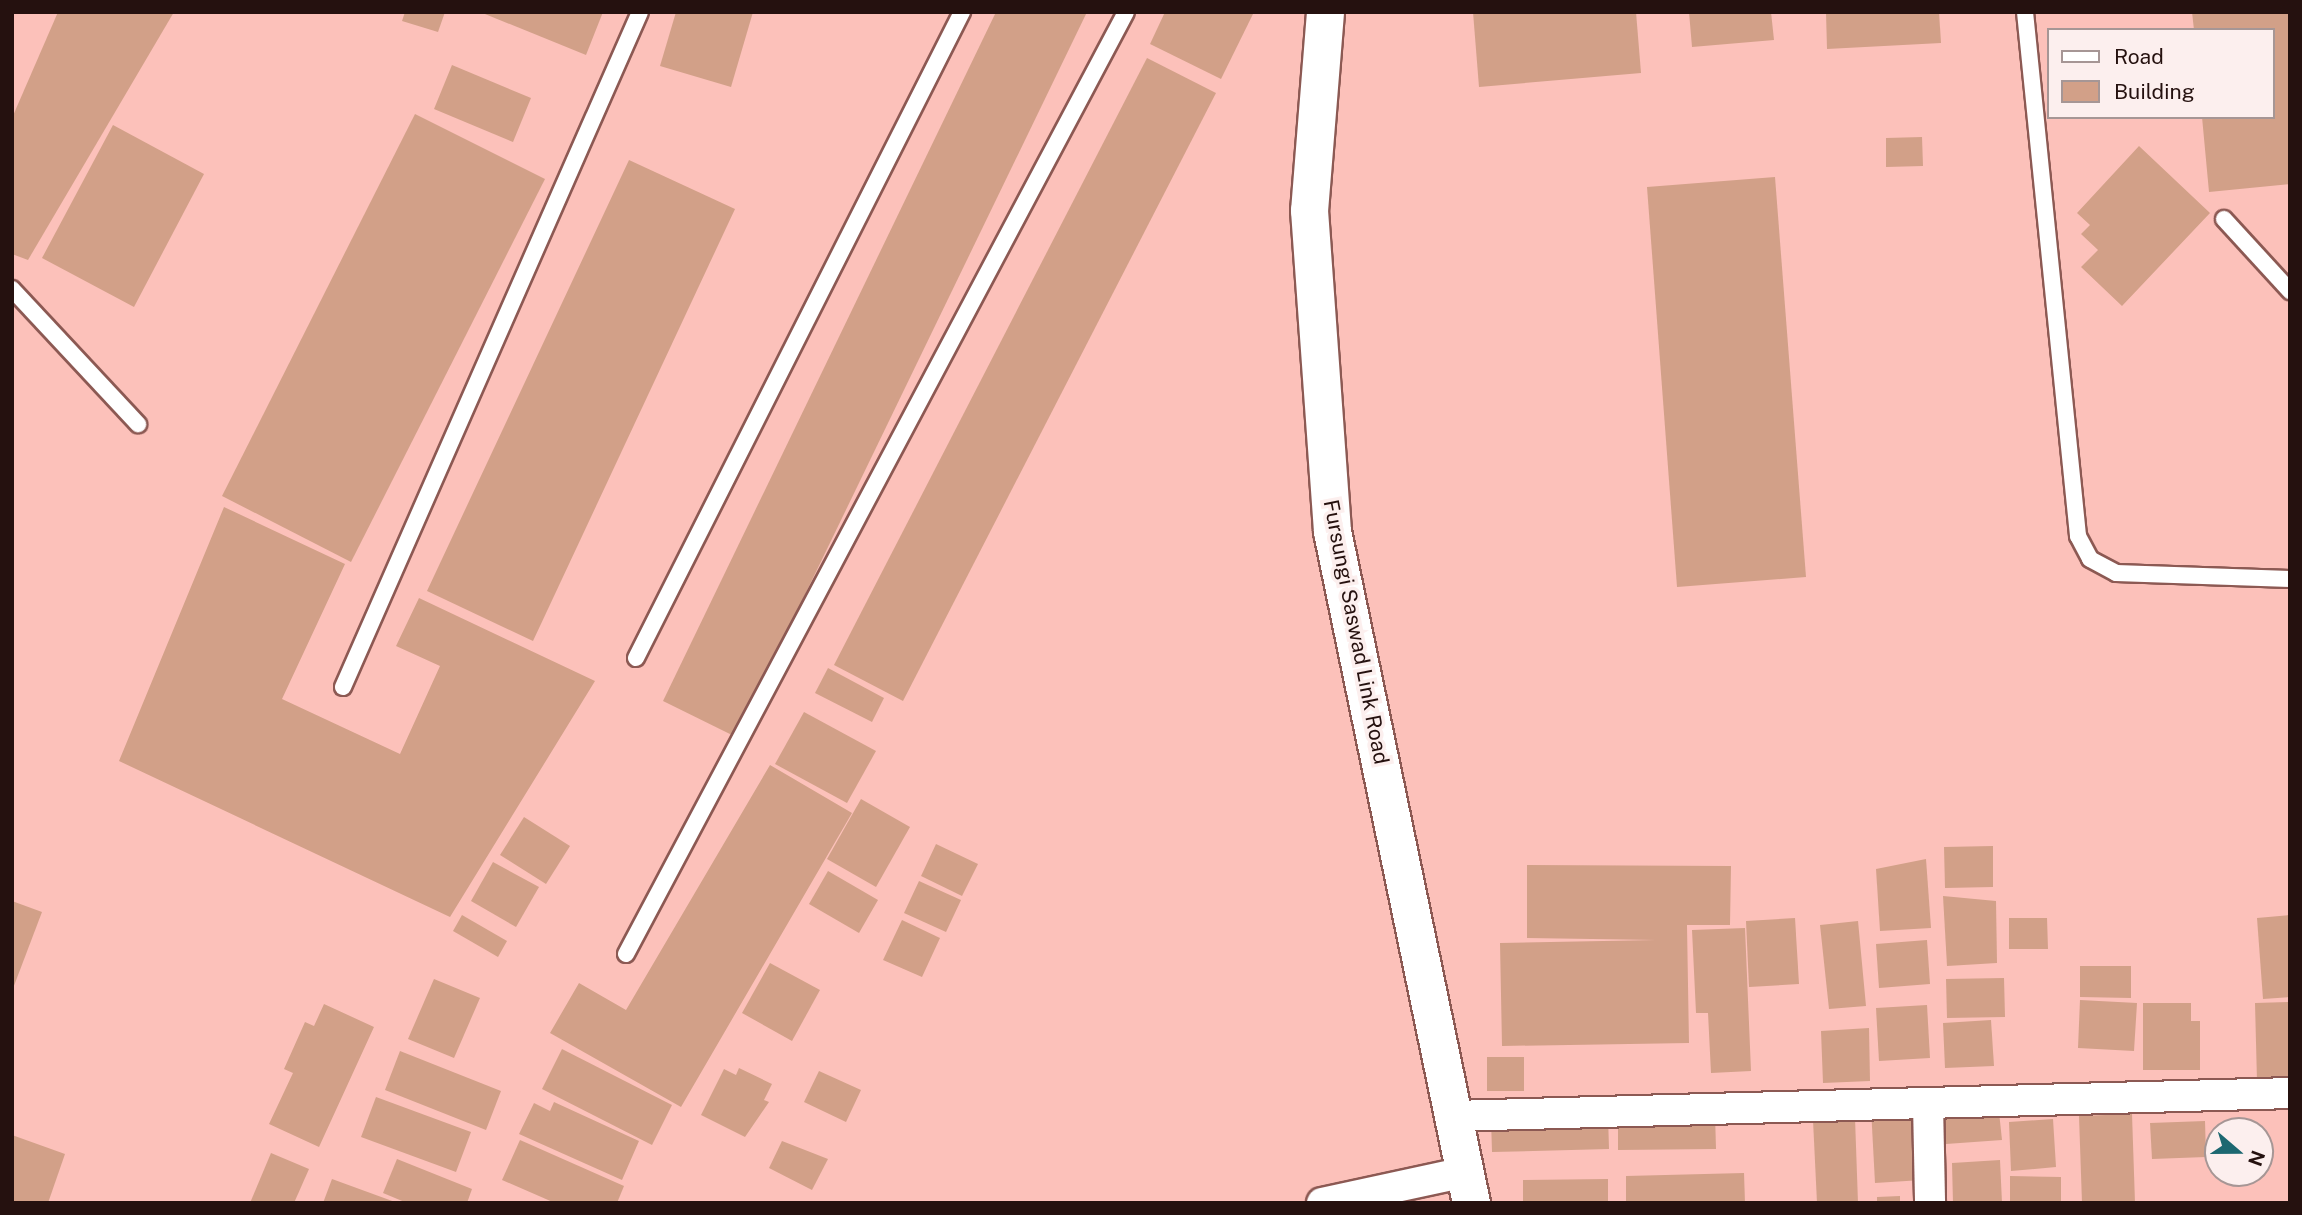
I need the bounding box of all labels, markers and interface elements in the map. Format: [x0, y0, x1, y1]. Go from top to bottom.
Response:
legend [2046, 28, 2274, 119]
text: Road [2114, 44, 2164, 69]
text: Building [2114, 79, 2195, 104]
street label: Fursungi Saswad Link Road [1318, 498, 1394, 766]
north arrow [2204, 1117, 2274, 1187]
text: N [2244, 1148, 2270, 1169]

